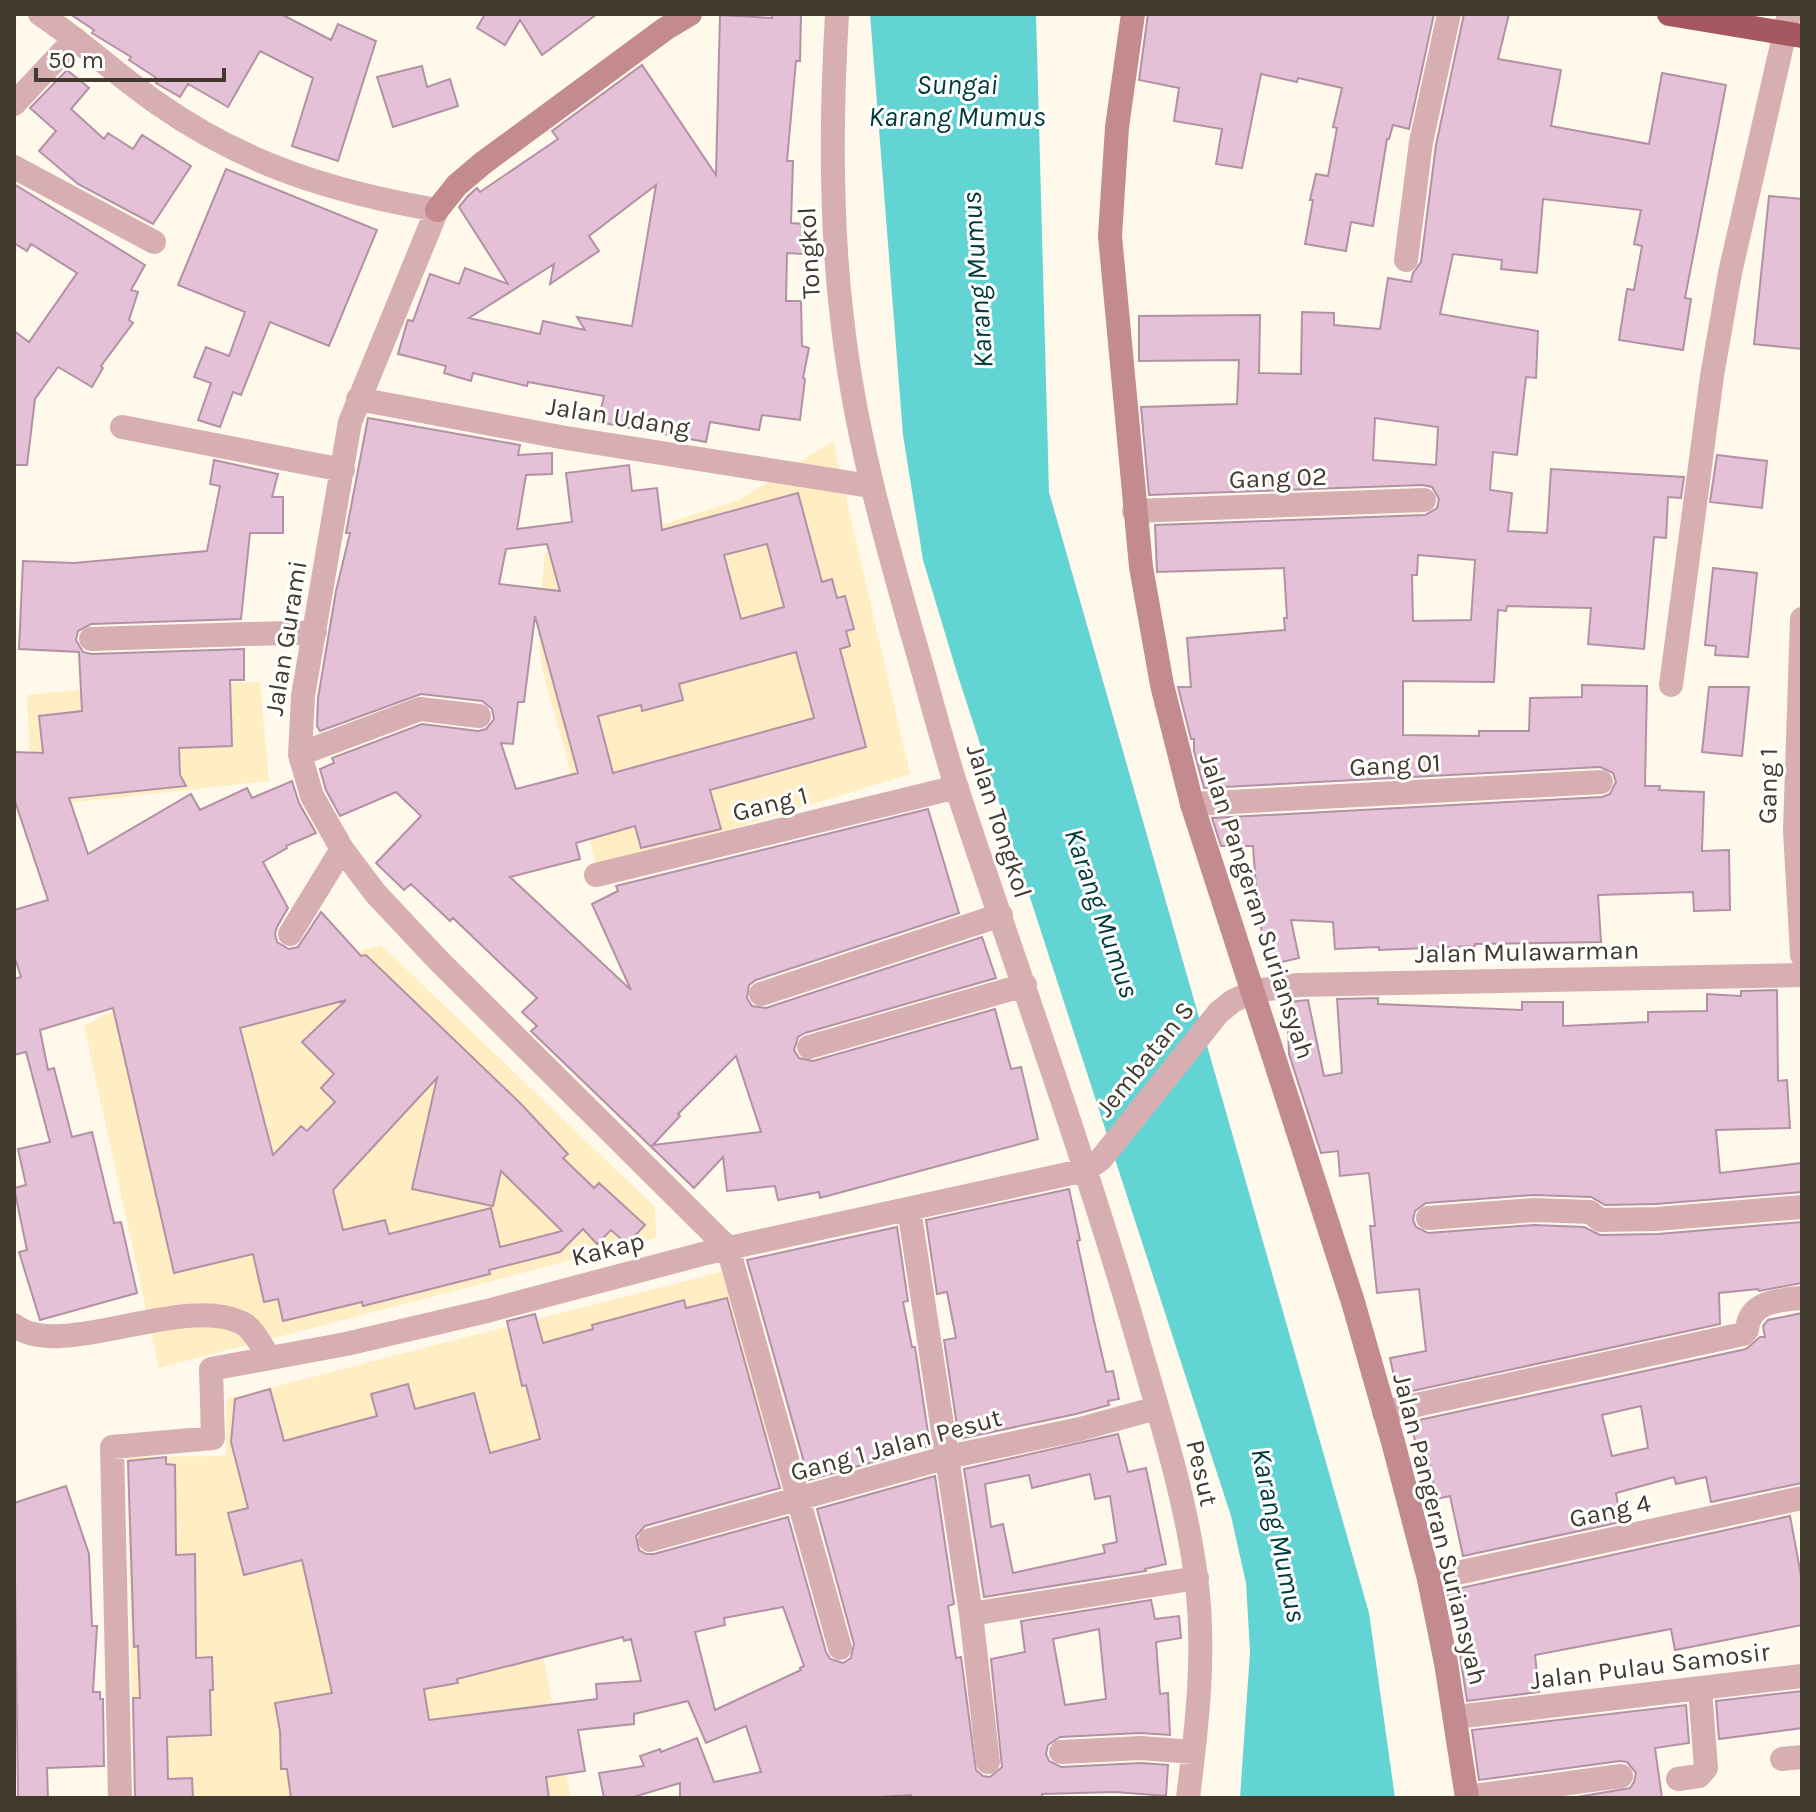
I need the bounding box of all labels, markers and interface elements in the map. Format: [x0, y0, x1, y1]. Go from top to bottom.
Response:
scale bar [36, 32, 224, 82]
text: 50 m [48, 46, 104, 74]
water label: Sungai Karang Mumus [868, 68, 1046, 133]
water label: Karang Mumus [954, 190, 1000, 370]
street label: Tongkol [791, 206, 827, 300]
street label: Jalan Udang [544, 390, 693, 444]
street label: Gang 02 [1228, 461, 1328, 495]
street label: Jalan Gurami [258, 558, 314, 718]
street label: Jalan Tongkol [960, 740, 1038, 902]
street label: Gang 01 [1348, 747, 1442, 783]
street label: Gang 1 [1752, 748, 1784, 824]
street label: Jalan Pangeran Suriansyah [1193, 749, 1321, 1063]
street label: Gang 1 [729, 780, 811, 828]
water label: Karang Mumus [1058, 824, 1146, 1002]
street label: Jalan Mulawarman [1414, 935, 1640, 969]
street label: Jembatan S [1089, 995, 1201, 1123]
street label: Kakap [568, 1225, 648, 1273]
street label: Jalan Pangeran Suriansyah [1386, 1370, 1494, 1688]
street label: Gang 1 Jalan Pesut [787, 1402, 1005, 1488]
street label: Pesut [1179, 1437, 1225, 1509]
water label: Karang Mumus [1244, 1445, 1314, 1625]
street label: Gang 4 [1567, 1487, 1653, 1535]
street label: Jalan Pulau Samosir [1528, 1636, 1772, 1696]

